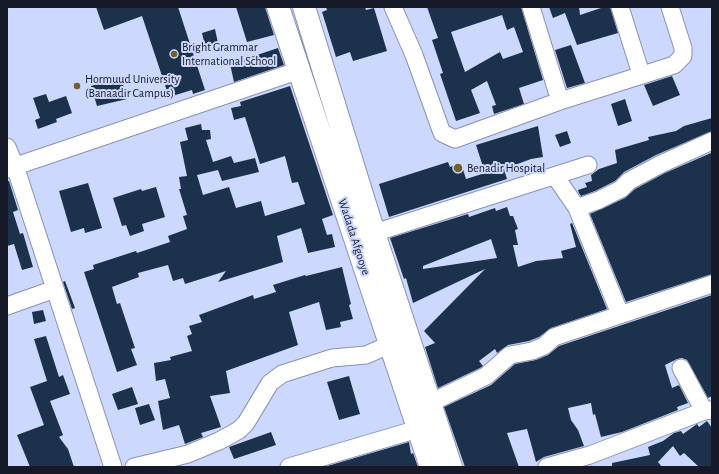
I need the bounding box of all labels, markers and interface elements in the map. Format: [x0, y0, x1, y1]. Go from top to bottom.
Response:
place label: Bright Grammar International School [182, 40, 276, 68]
marker: Bright Grammar International School [169, 49, 179, 59]
place label: Hormuud University (Banaadir Campus) [85, 72, 180, 100]
marker: Hormuud University (Banaadir Campus) [72, 81, 82, 91]
place label: Benadir Hospital [467, 161, 545, 175]
marker: Benadir Hospital [452, 162, 464, 174]
street label: Wadada Afgooye [335, 197, 373, 277]

